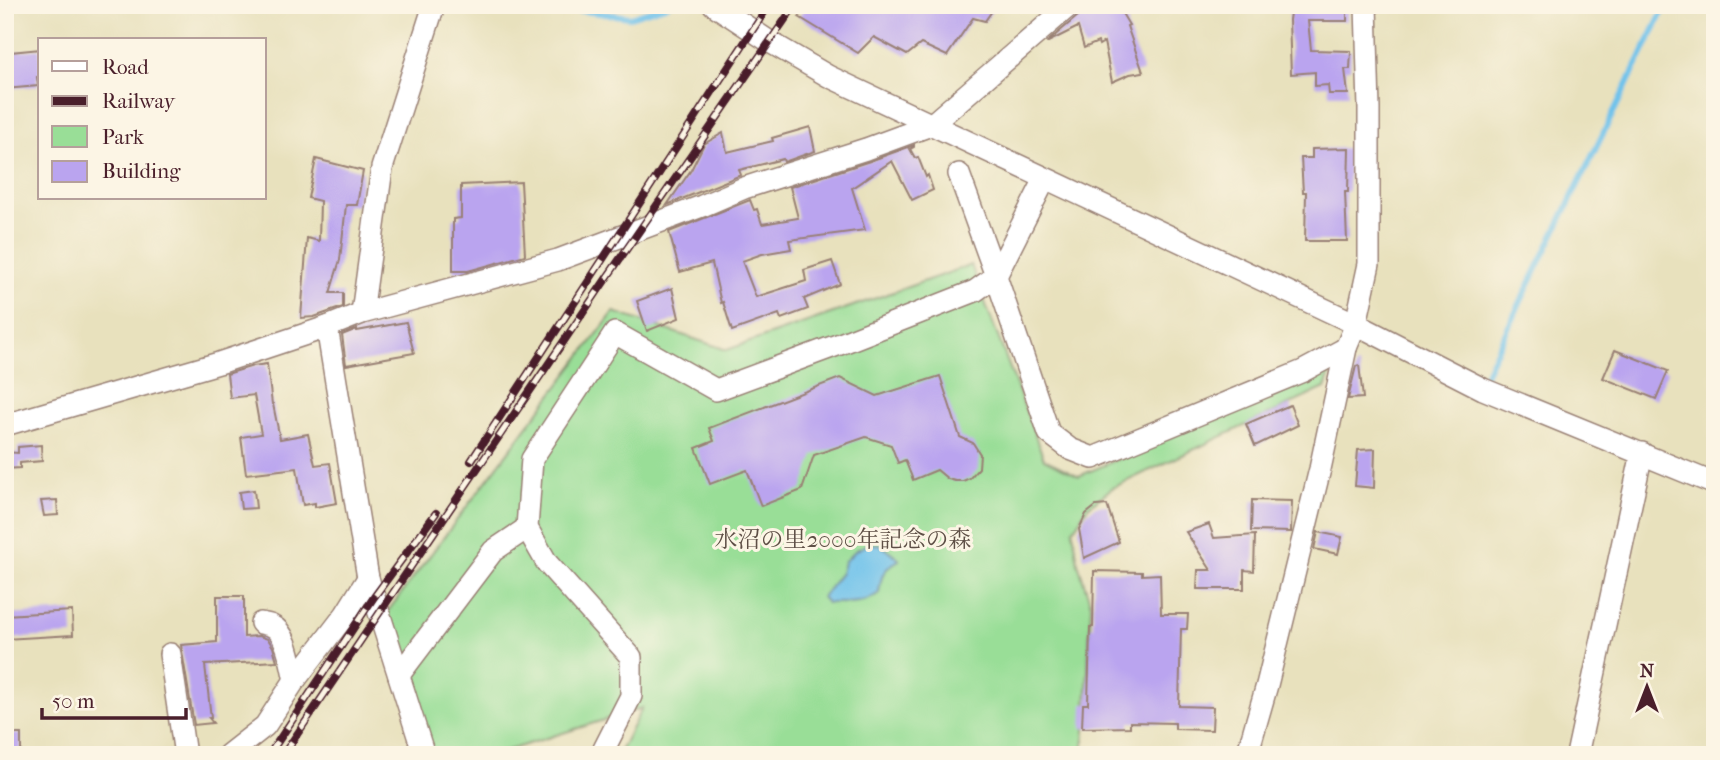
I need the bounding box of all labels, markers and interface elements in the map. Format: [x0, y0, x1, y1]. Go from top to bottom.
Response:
legend [38, 38, 266, 200]
text: Road [102, 55, 149, 79]
text: Railway [102, 89, 176, 113]
text: Park [102, 125, 144, 149]
text: Building [102, 159, 181, 183]
park label: 水沼の里2000年記念の森 [715, 526, 971, 553]
north arrow [1612, 652, 1682, 722]
text: N [1640, 660, 1655, 682]
scale bar [42, 676, 186, 720]
text: 50 m [52, 689, 95, 713]

